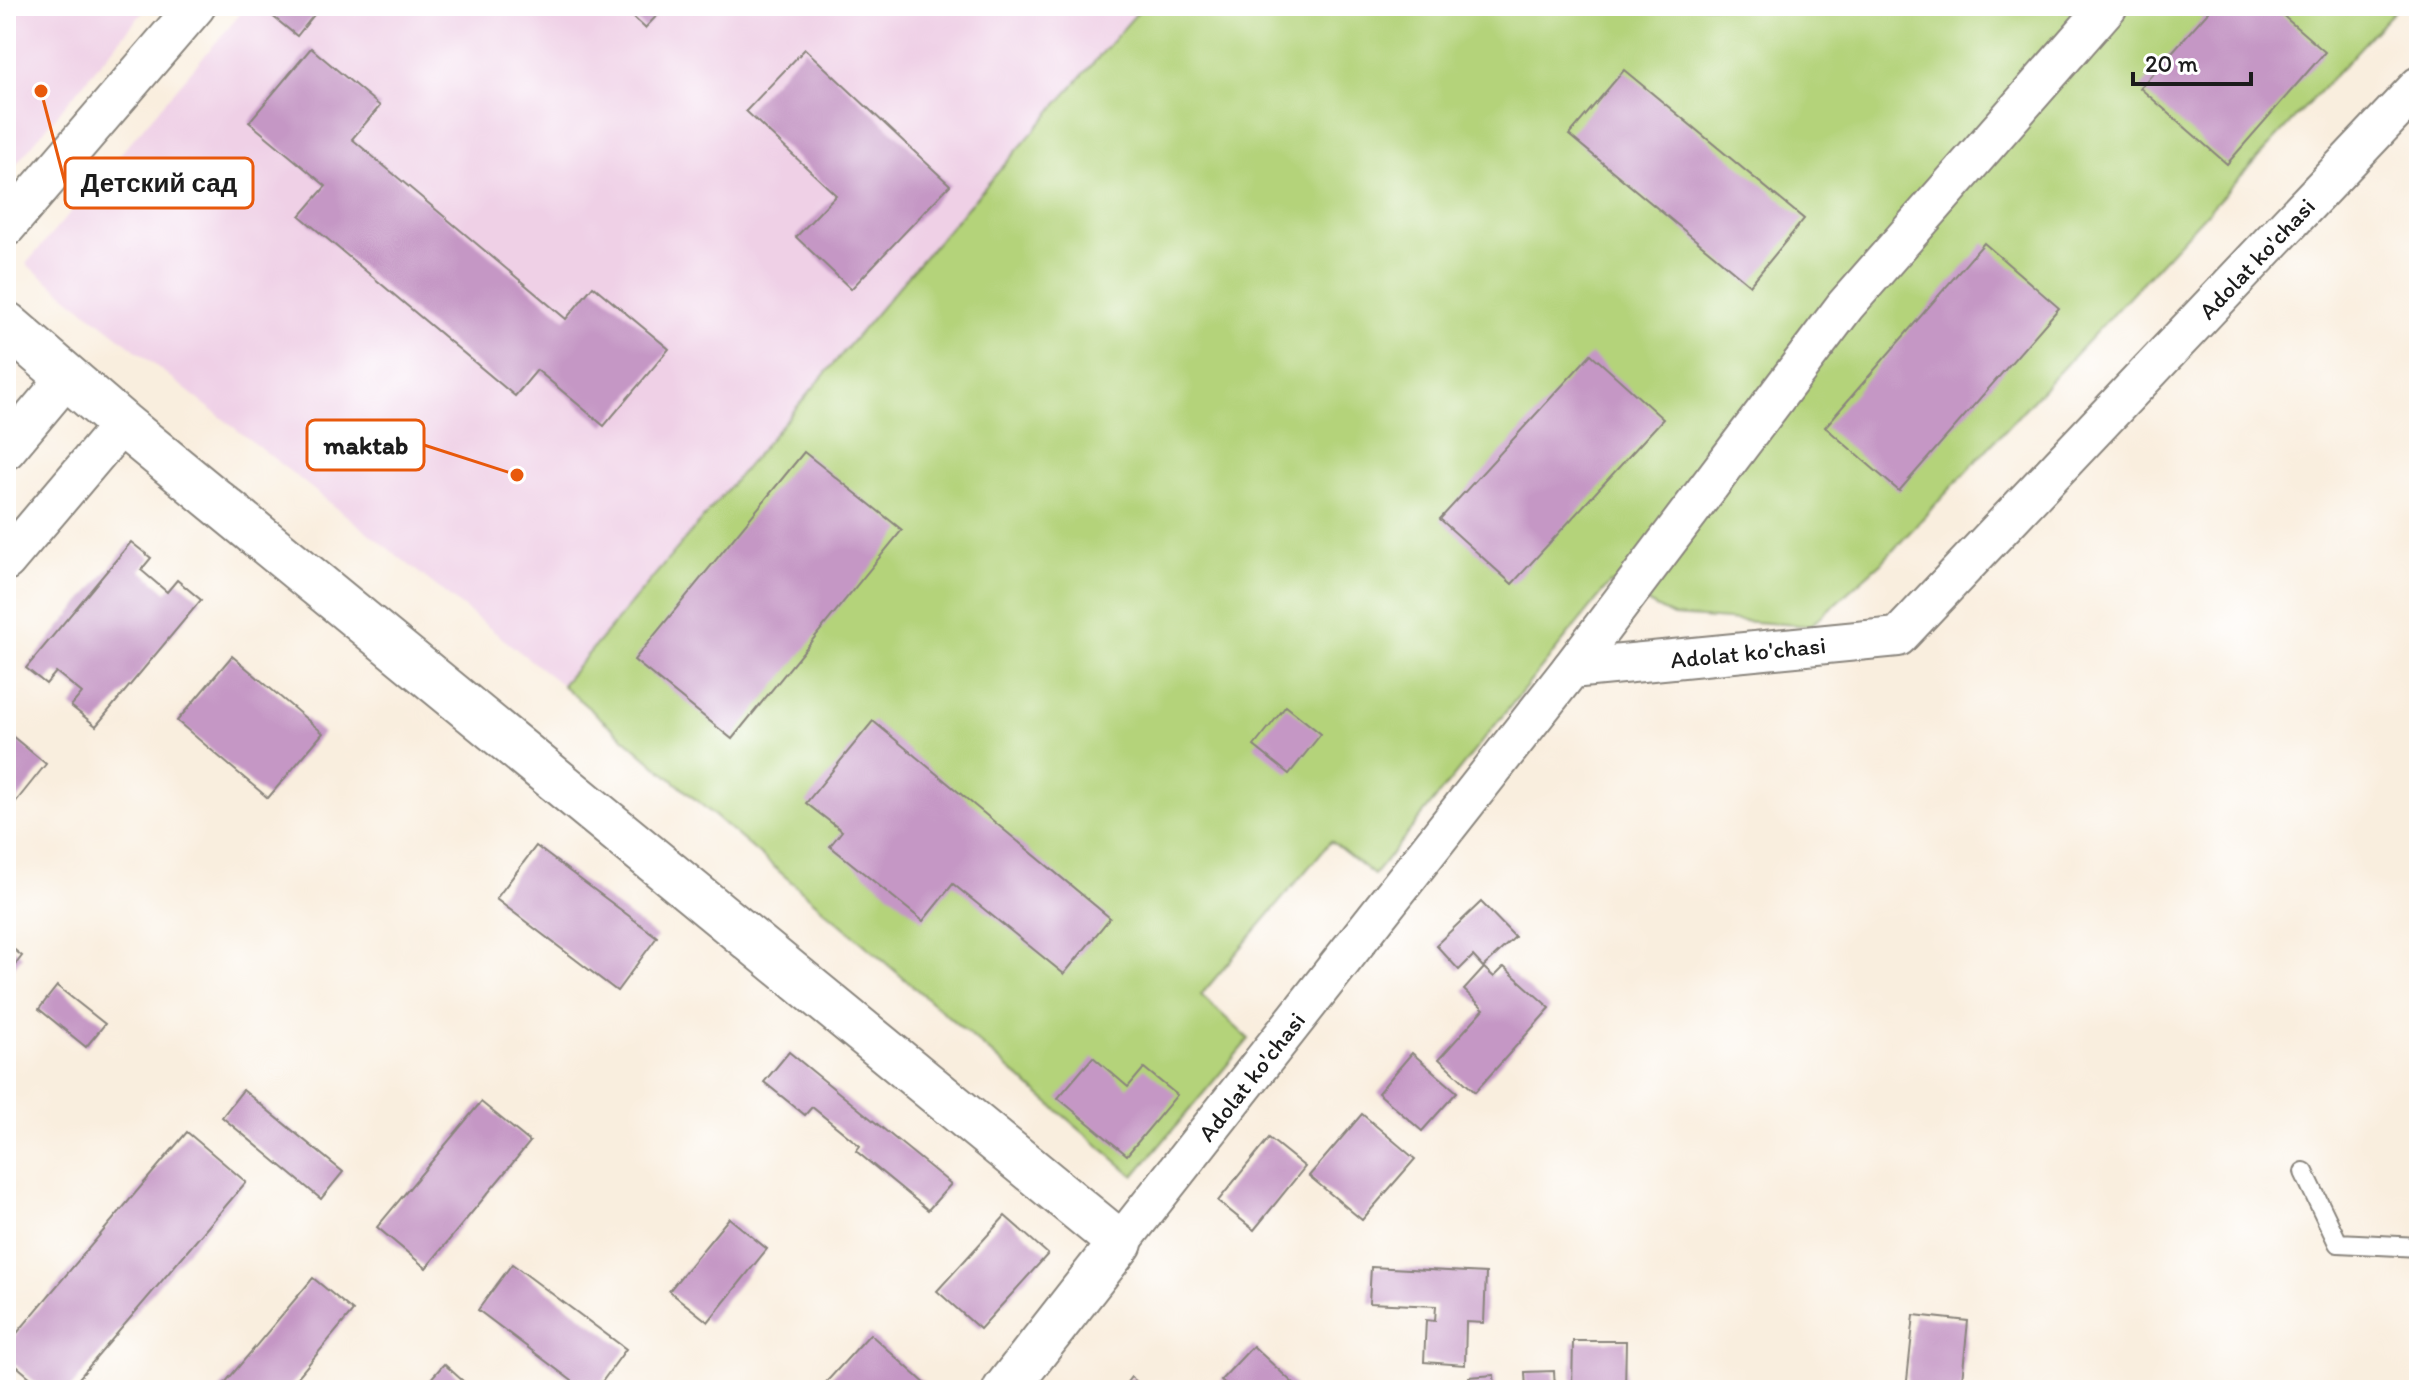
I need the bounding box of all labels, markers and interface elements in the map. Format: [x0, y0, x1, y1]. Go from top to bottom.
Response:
scale bar [2133, 36, 2251, 86]
text: 20 m [2145, 49, 2198, 78]
callout: Детский сад [65, 158, 253, 208]
text: Детский сад [81, 167, 238, 199]
street label: Adolat ko'chasi [2192, 191, 2320, 325]
callout: maktab [307, 420, 424, 470]
text: maktab [323, 429, 408, 461]
street label: Adolat ko'chasi [1669, 630, 1827, 674]
street label: Adolat ko'chasi [1191, 1006, 1311, 1147]

